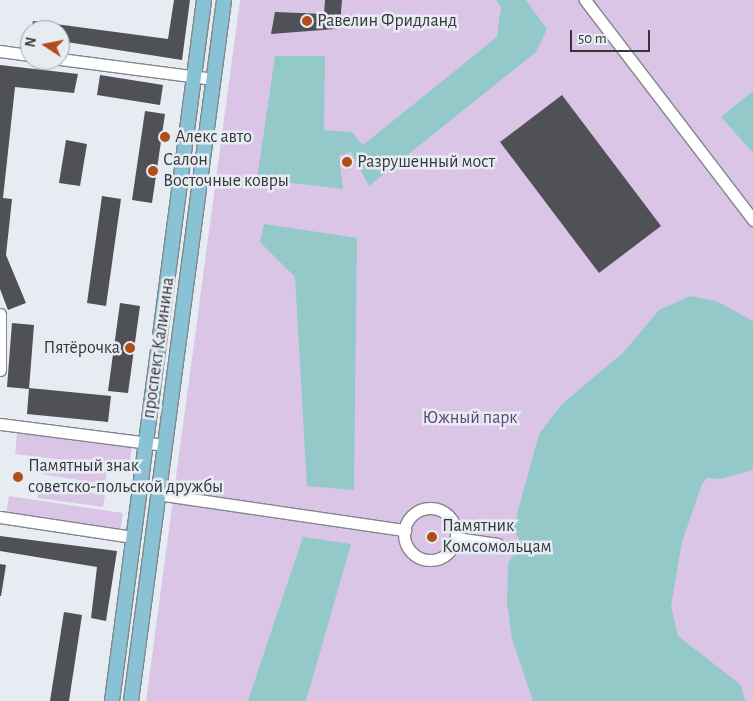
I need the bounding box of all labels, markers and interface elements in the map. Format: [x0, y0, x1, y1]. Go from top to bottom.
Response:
place label: Равелин Фридланд [317, 10, 457, 32]
marker: Равелин Фридланд [301, 15, 313, 27]
north arrow [20, 20, 70, 70]
scale bar [573, 20, 653, 52]
text: 50 m [578, 31, 607, 46]
text: N [23, 36, 39, 48]
place label: Алекс авто [175, 126, 252, 148]
marker: Алекс авто [159, 131, 171, 143]
place label: Салон Восточные ковры [163, 150, 289, 192]
place label: Разрушенный мост [357, 151, 495, 173]
marker: Разрушенный мост [341, 156, 353, 168]
marker: Салон Восточные ковры [147, 165, 159, 177]
street label: проспект Калинина [138, 276, 180, 420]
place label: Пятёрочка [43, 337, 120, 359]
marker: Пятёрочка [124, 342, 136, 354]
park label: Южный парк [422, 407, 518, 429]
place label: Памятный знак советско-польской дружбы [28, 456, 223, 498]
marker: Памятный знак советско-польской дружбы [12, 471, 24, 483]
place label: Памятник Комсомольцам [442, 516, 552, 558]
marker: Памятник Комсомольцам [426, 531, 438, 543]

